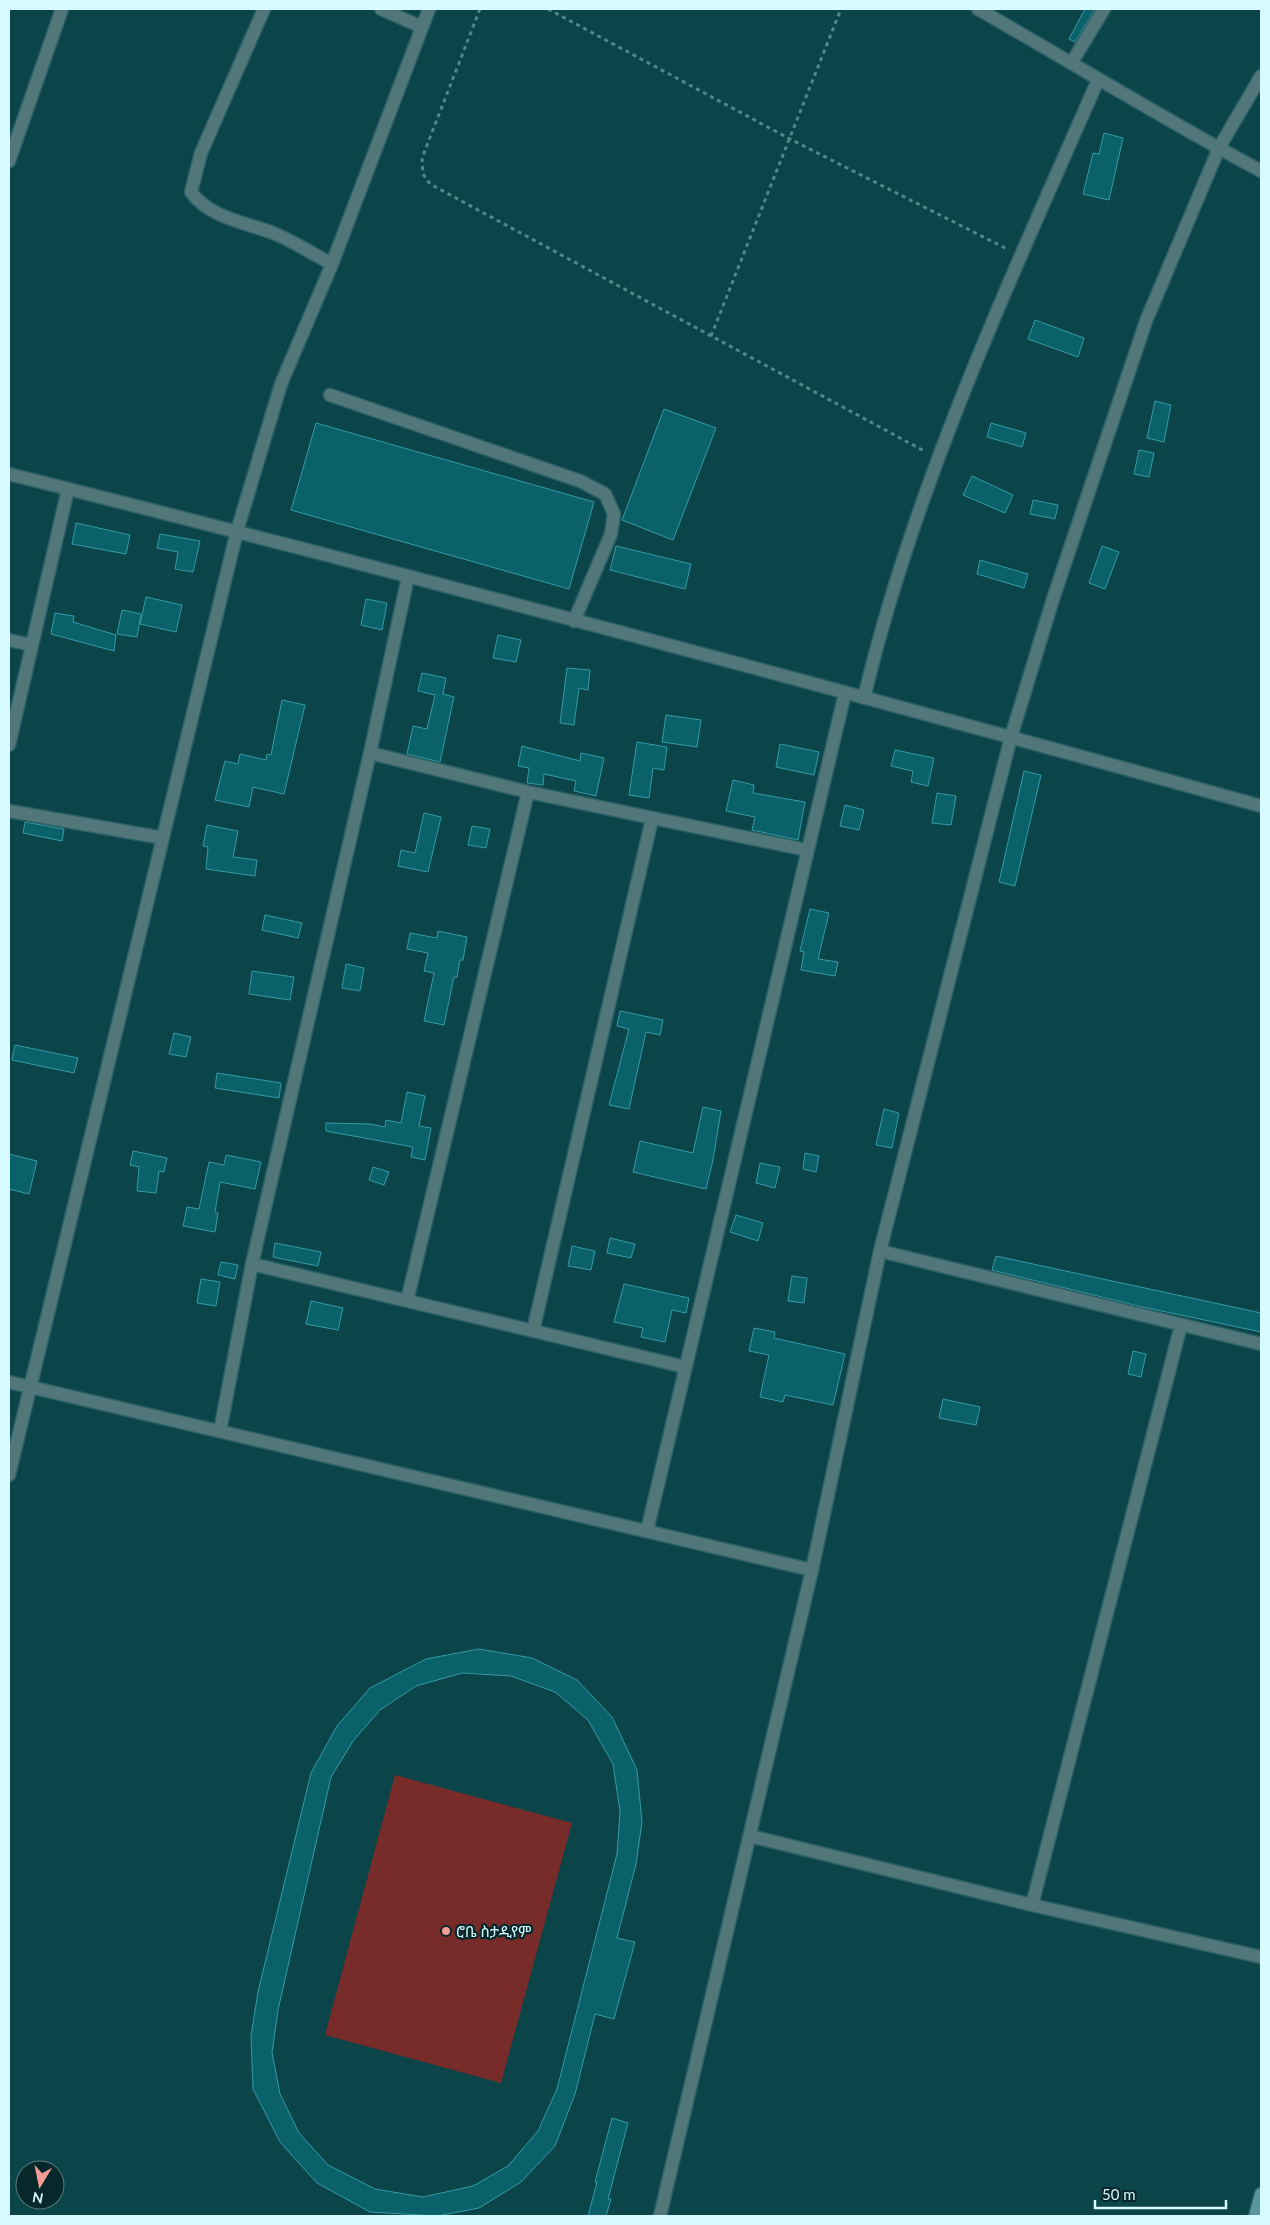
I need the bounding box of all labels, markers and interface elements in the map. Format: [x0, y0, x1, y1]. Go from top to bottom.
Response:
place label: ሮቤ ስታዲየም [456, 1922, 531, 1940]
marker: ሮቤ ስታዲየም [440, 1925, 452, 1937]
north arrow [15, 2160, 65, 2210]
scale bar [1095, 2178, 1226, 2210]
text: 50 m [1102, 2185, 1136, 2203]
text: N [31, 2189, 44, 2208]

